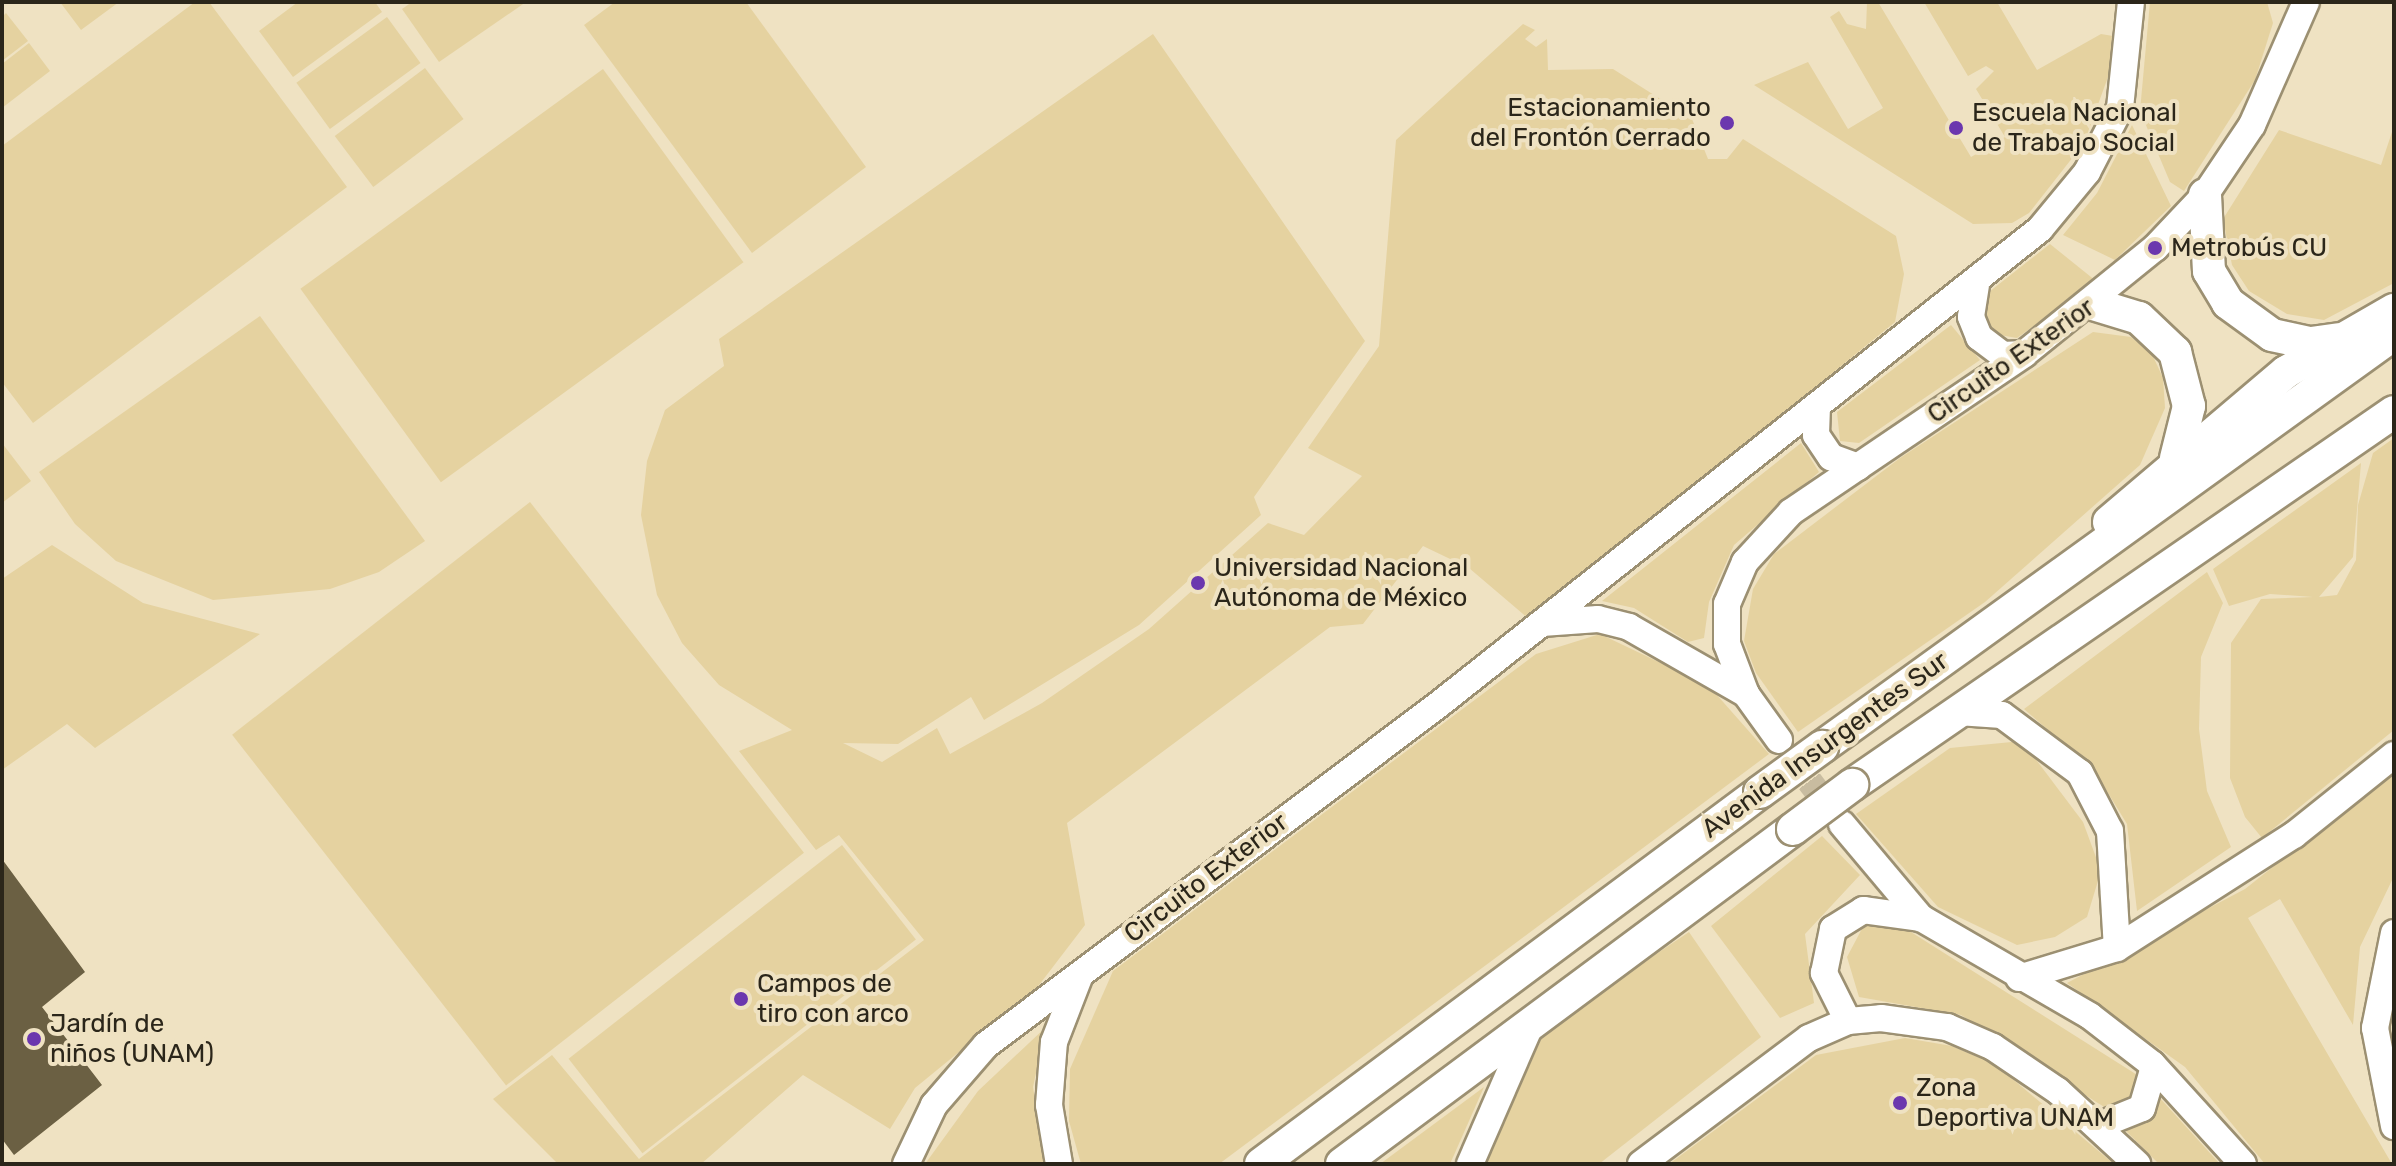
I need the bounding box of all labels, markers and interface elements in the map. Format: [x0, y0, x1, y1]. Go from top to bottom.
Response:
place label: Estacionamiento del Frontón Cerrado [1470, 92, 1711, 154]
place label: Escuela Nacional de Trabajo Social [1972, 97, 2177, 158]
marker: Estacionamiento del Frontón Cerrado [1718, 114, 1736, 132]
marker: Escuela Nacional de Trabajo Social [1947, 119, 1965, 137]
place label: Metrobús CU [2171, 232, 2327, 264]
marker: Metrobús CU [2146, 239, 2164, 257]
street label: Circuito Exterior [1922, 292, 2100, 430]
place label: Universidad Nacional Autónoma de México [1214, 552, 1468, 614]
marker: Universidad Nacional Autónoma de México [1189, 574, 1207, 592]
street label: Avenida Insurgentes Sur [1696, 645, 1954, 845]
street label: Circuito Exterior [1118, 806, 1294, 950]
place label: Campos de tiro con arco [757, 968, 909, 1030]
marker: Campos de tiro con arco [732, 990, 750, 1008]
place label: Jardín de niños (UNAM) [50, 1008, 214, 1070]
marker: Jardín de niños (UNAM) [25, 1030, 43, 1048]
place label: Zona Deportiva UNAM [1916, 1072, 2114, 1134]
marker: Zona Deportiva UNAM [1891, 1094, 1909, 1112]

